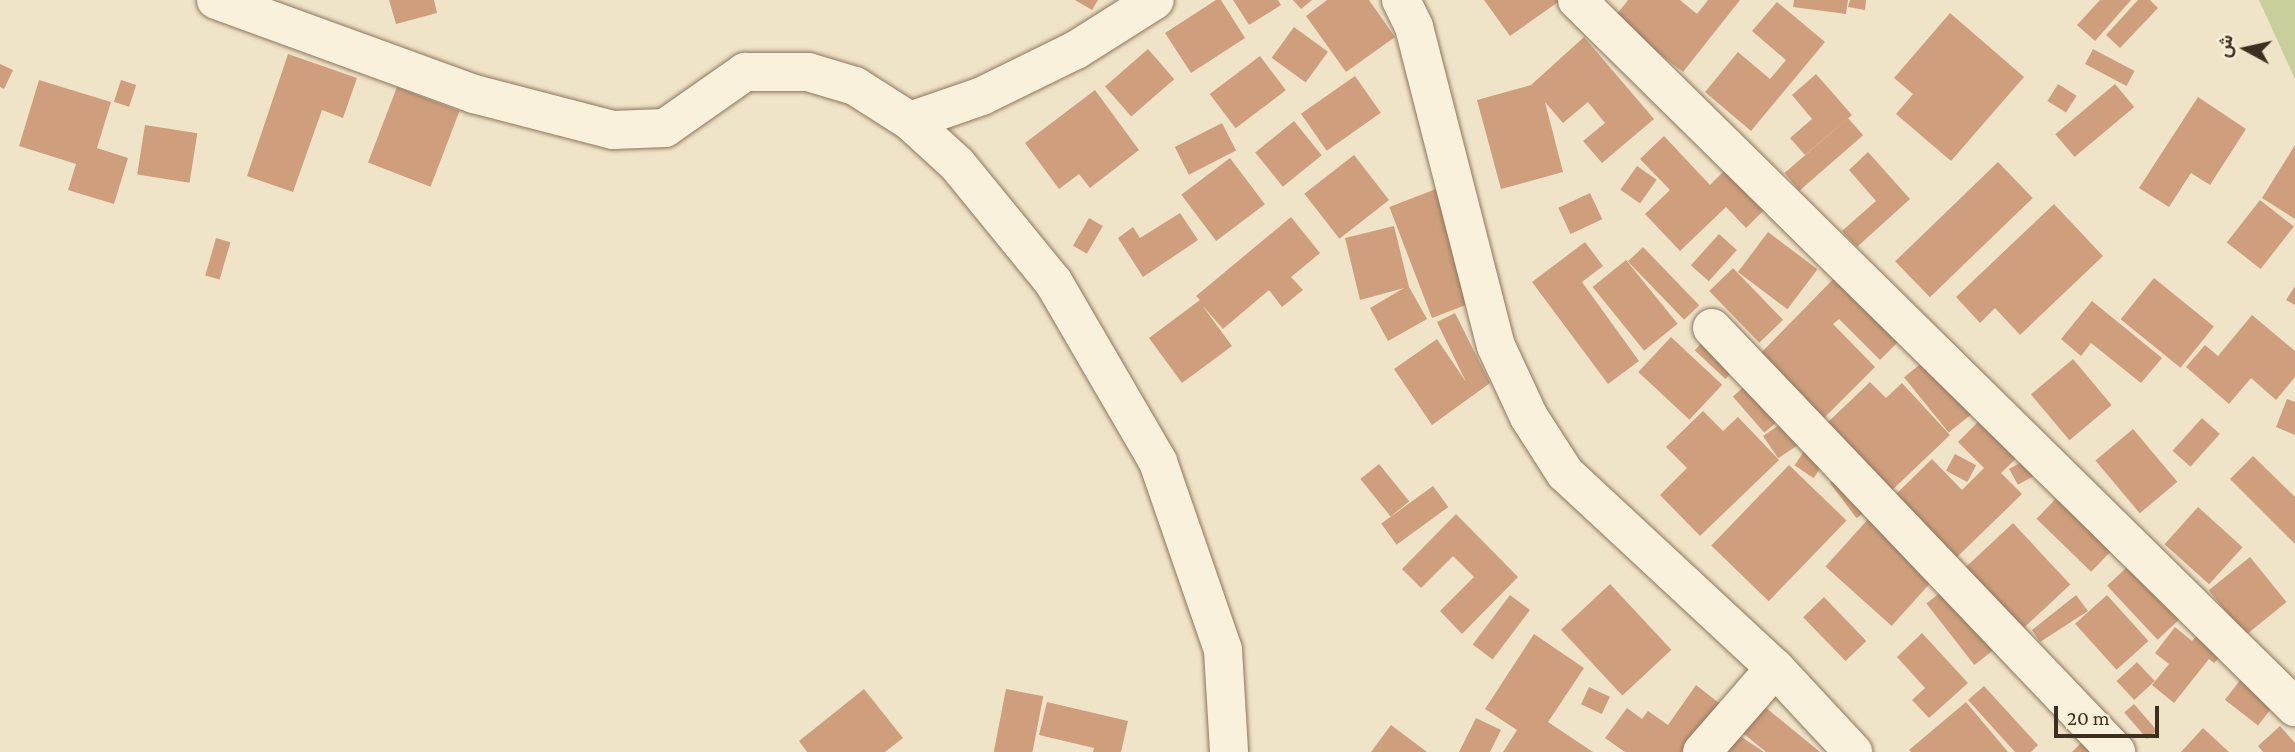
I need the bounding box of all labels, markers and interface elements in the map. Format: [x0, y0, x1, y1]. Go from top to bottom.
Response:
north arrow [2211, 14, 2281, 84]
text: ش [2213, 33, 2237, 59]
scale bar [2057, 692, 2162, 736]
text: 20 m [2067, 706, 2110, 730]

